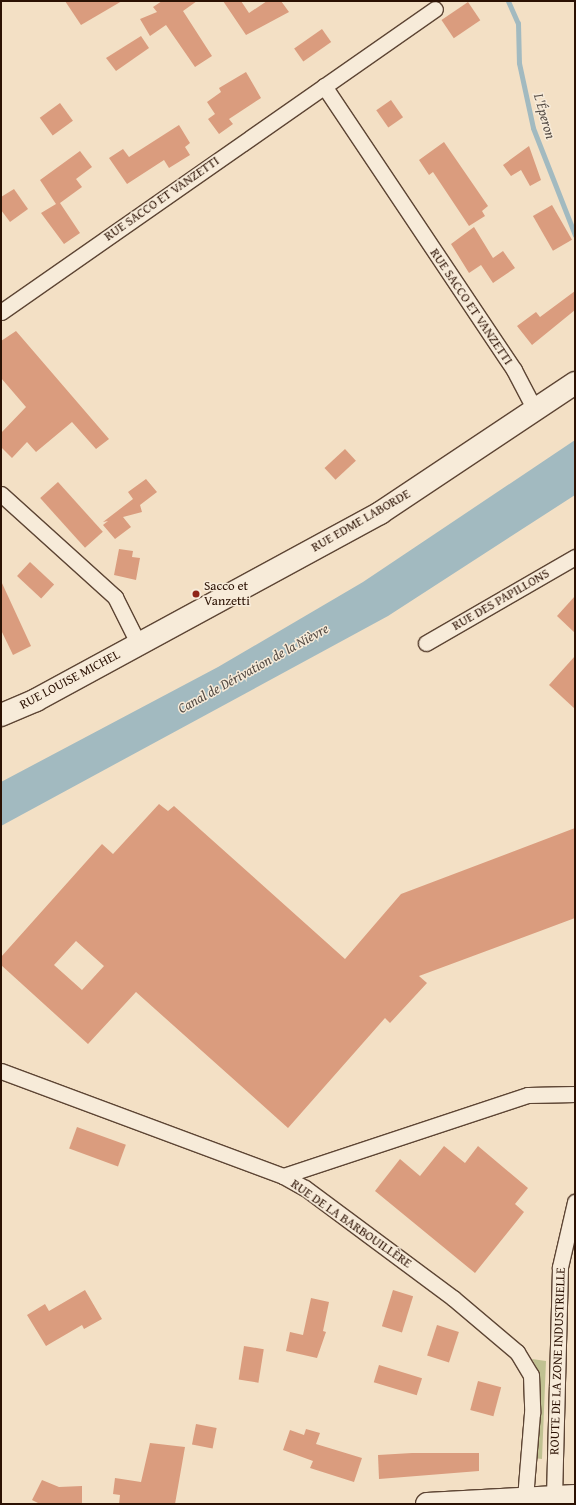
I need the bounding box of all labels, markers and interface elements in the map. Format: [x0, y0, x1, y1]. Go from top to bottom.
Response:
water label: L'Éperon [531, 91, 559, 141]
street label: RUE SACCO ET VANZETTI [101, 153, 223, 245]
street label: RUE SACCO ET VANZETTI [426, 246, 516, 368]
street label: RUE EDME LABORDE [309, 486, 413, 556]
street label: RUE DES PAPILLONS [450, 566, 552, 634]
place label: Sacco et Vanzetti [204, 579, 250, 610]
marker: Sacco et Vanzetti [191, 589, 201, 599]
water label: Canal de Dérivation de la Nièvre [175, 620, 331, 716]
street label: RUE LOUISE MICHEL [17, 647, 123, 713]
street label: RUE DE LA BARBOUILLÈRE [288, 1176, 414, 1272]
street label: ROUTE DE LA ZONE INDUSTRIELLE [547, 1267, 569, 1455]

